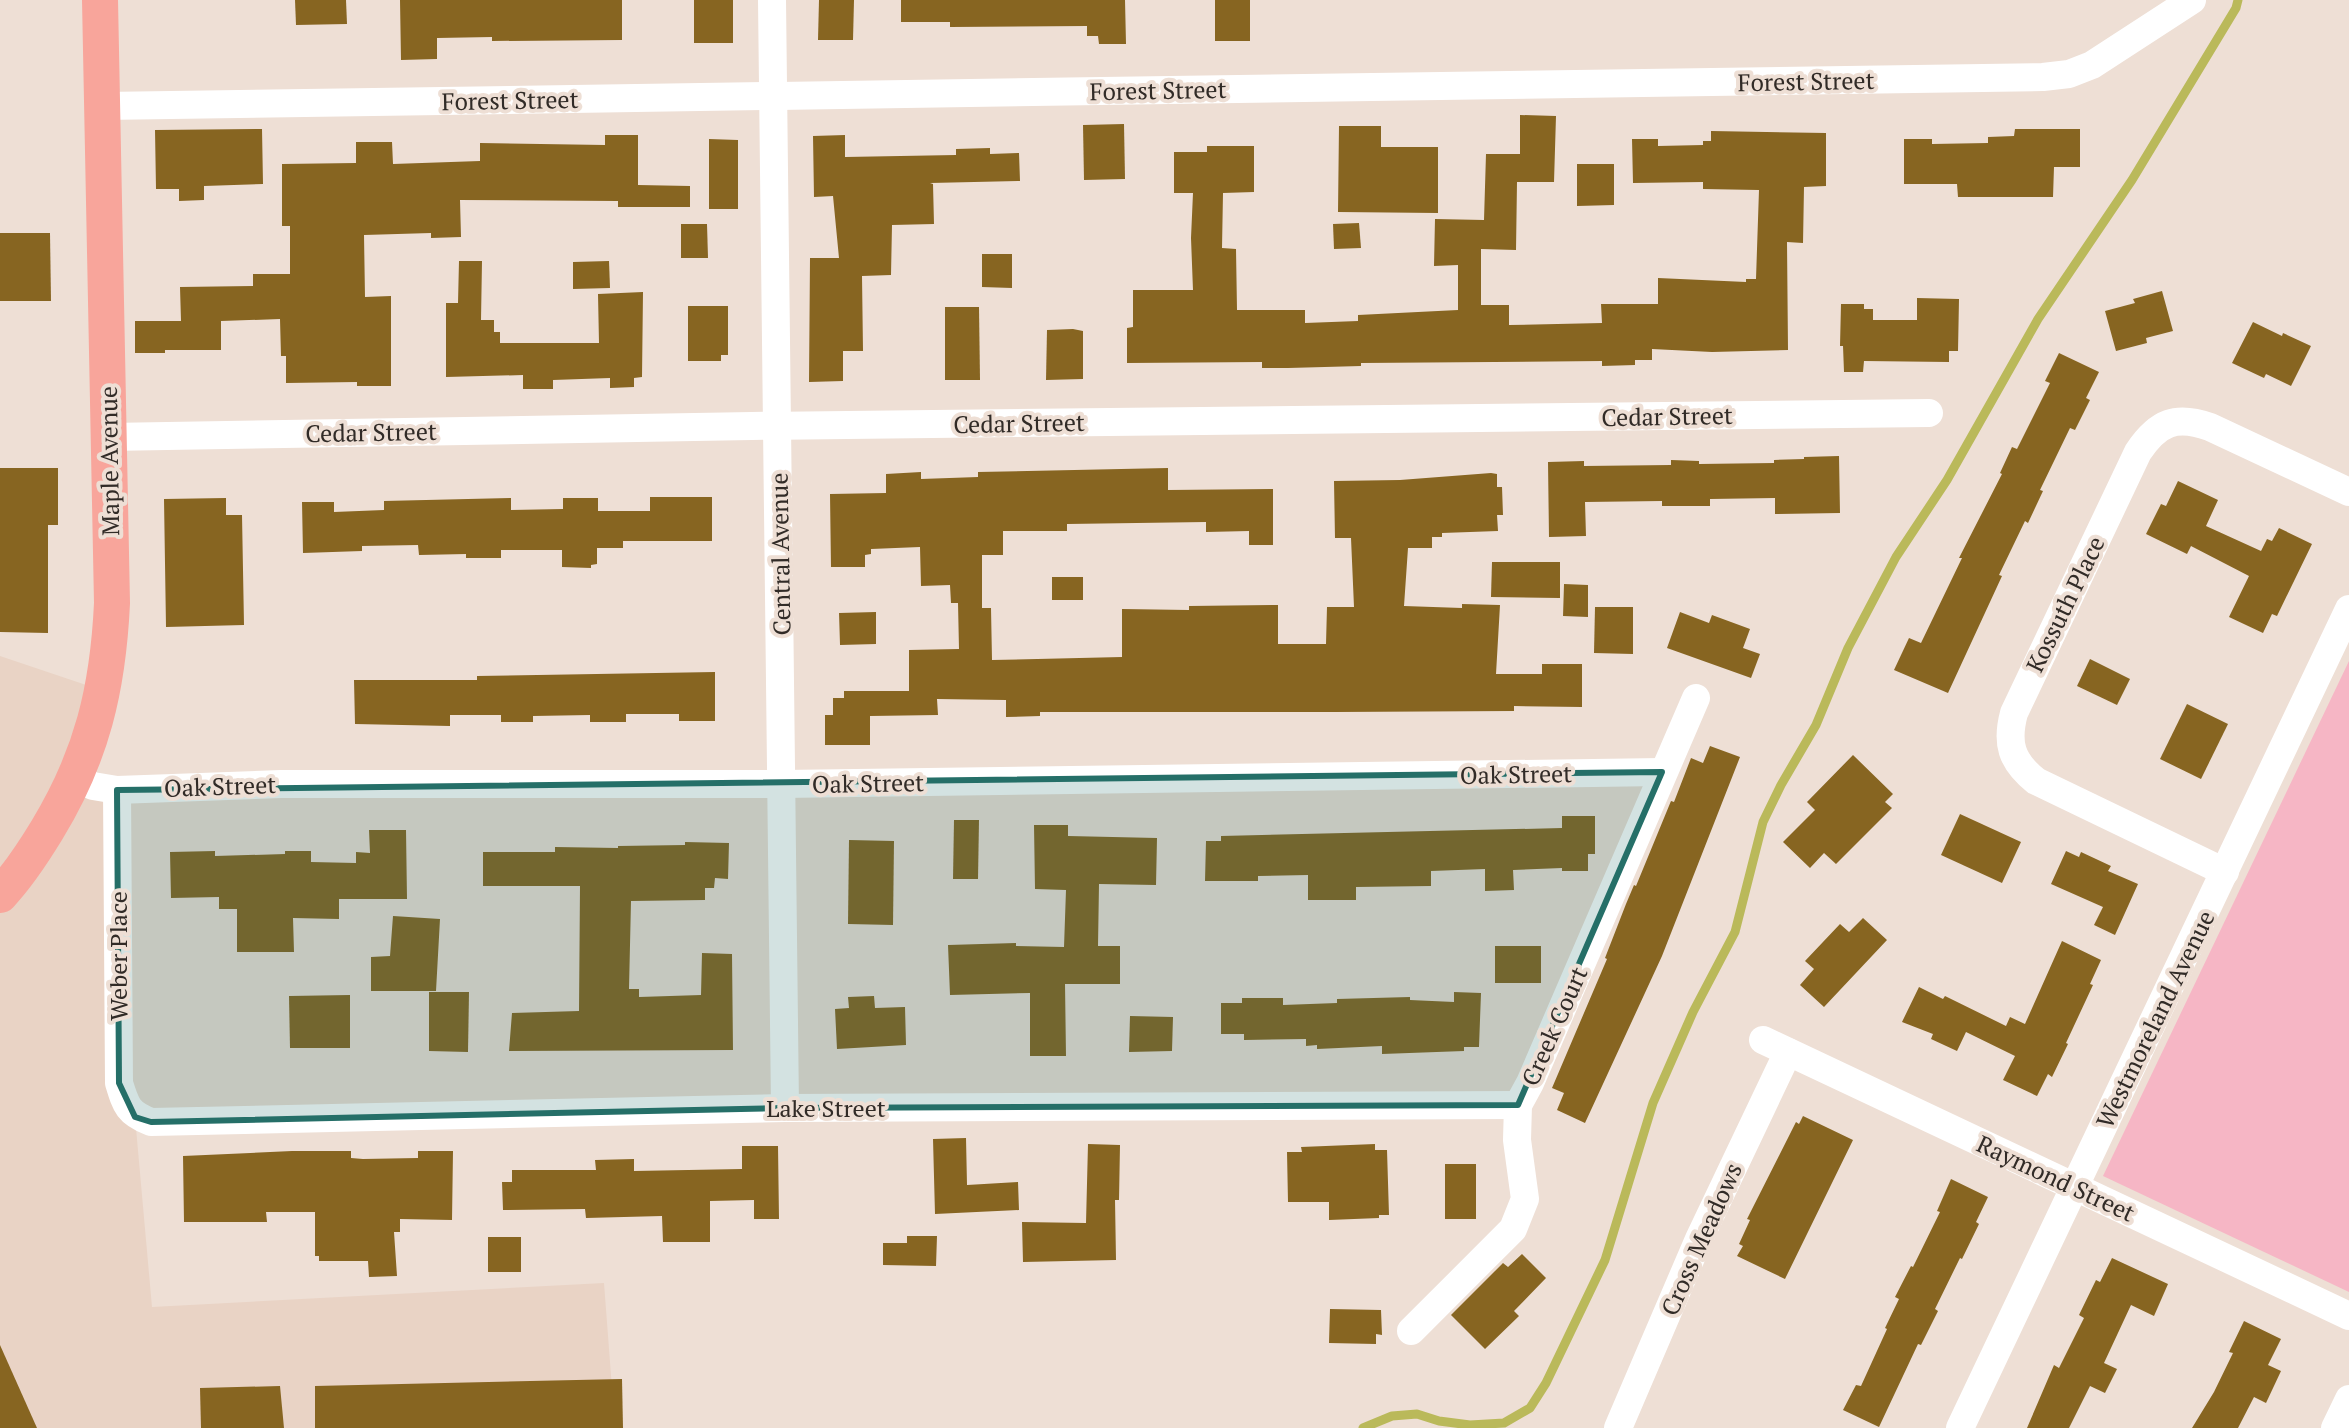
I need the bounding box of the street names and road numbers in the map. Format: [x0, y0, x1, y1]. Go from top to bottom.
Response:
street label: Forest Street [1737, 64, 1875, 98]
street label: Forest Street [1089, 73, 1227, 107]
street label: Forest Street [441, 83, 579, 117]
street label: Maple Avenue [92, 386, 126, 536]
street label: Cedar Street [1601, 399, 1733, 433]
street label: Cedar Street [953, 406, 1085, 440]
street label: Cedar Street [305, 415, 437, 449]
street label: Central Avenue [763, 472, 797, 636]
street label: Kossuth Place [2018, 531, 2112, 677]
street label: Oak Street [1460, 757, 1572, 791]
street label: Oak Street [812, 766, 924, 800]
street label: Oak Street [163, 768, 277, 804]
street label: Weber Place [102, 891, 134, 1021]
street label: Westmoreland Avenue [2088, 905, 2222, 1133]
street label: Creek Court [1514, 961, 1594, 1091]
street label: Lake Street [766, 1092, 886, 1124]
street label: Raymond Street [1972, 1127, 2140, 1229]
street label: Cross Meadows [1653, 1158, 1749, 1320]

